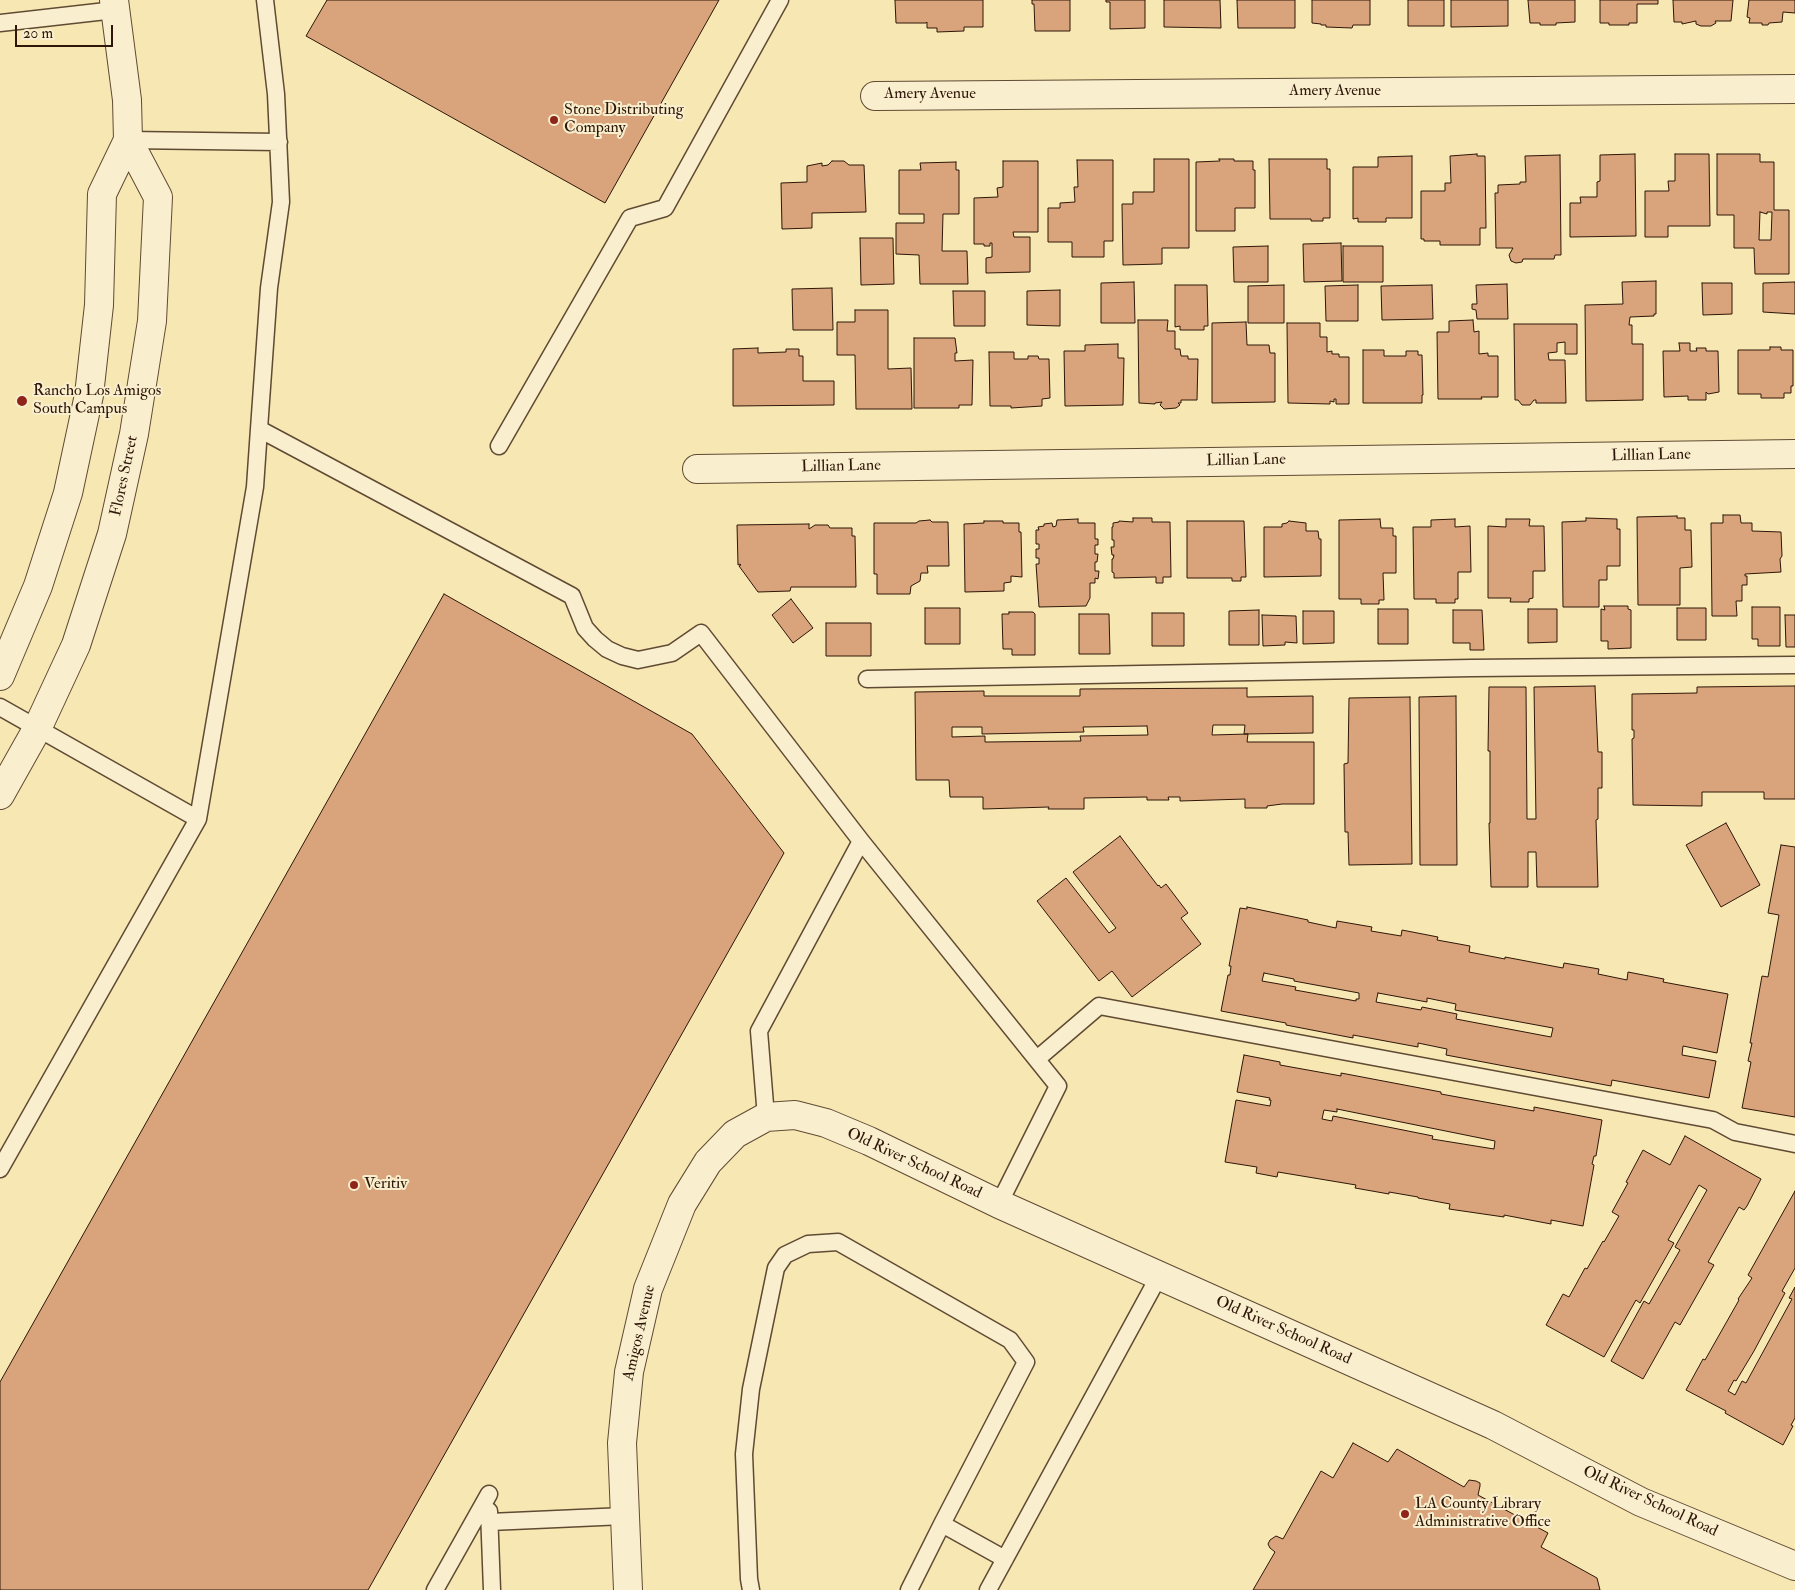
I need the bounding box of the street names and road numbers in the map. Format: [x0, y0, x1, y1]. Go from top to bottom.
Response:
street label: Amery Avenue [1289, 82, 1381, 102]
street label: Amery Avenue [884, 85, 976, 105]
street label: Flores Street [107, 434, 143, 518]
street label: Lillian Lane [1611, 446, 1691, 466]
street label: Lillian Lane [1206, 451, 1286, 471]
street label: Lillian Lane [801, 457, 881, 477]
street label: Old River School Road [844, 1124, 984, 1204]
street label: Amigos Avenue [620, 1283, 660, 1383]
street label: Old River School Road [1212, 1292, 1354, 1370]
street label: Old River School Road [1580, 1462, 1720, 1542]

